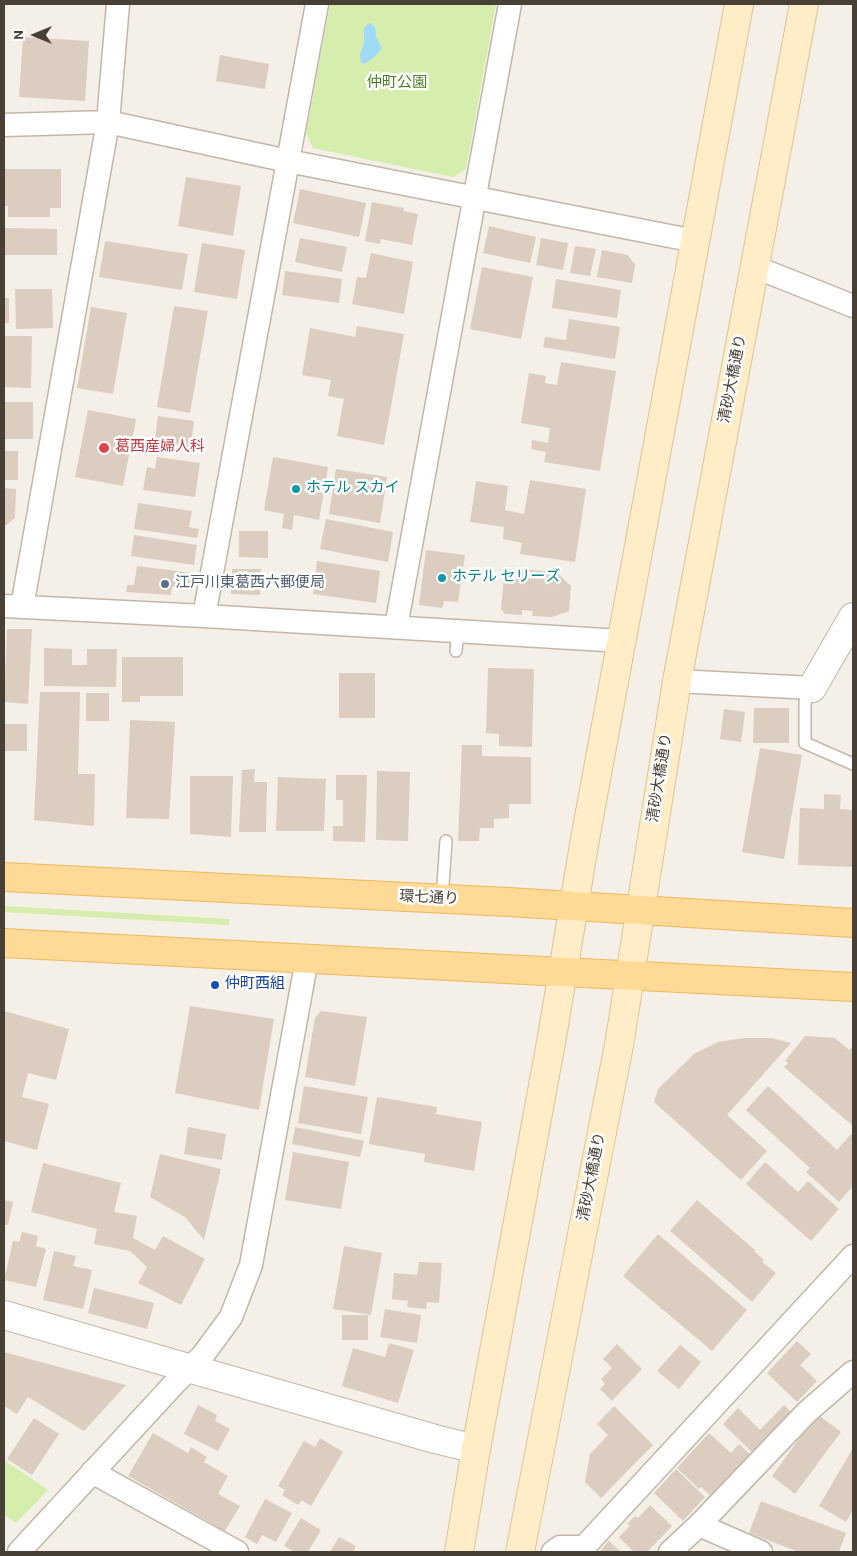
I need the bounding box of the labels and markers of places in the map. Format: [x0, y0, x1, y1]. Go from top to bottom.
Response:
place label: 葛西産婦人科 [115, 439, 205, 457]
marker: 葛西産婦人科 [97, 441, 111, 455]
place label: ホテル スカイ [306, 480, 400, 498]
marker: ホテル スカイ [290, 483, 302, 495]
place label: ホテル セリーズ [452, 569, 561, 587]
marker: ホテル セリーズ [436, 572, 448, 584]
place label: 江戸川東葛西六郵便局 [175, 575, 325, 593]
marker: 江戸川東葛西六郵便局 [159, 578, 171, 590]
place label: 仲町西組 [225, 976, 285, 994]
marker: 仲町西組 [209, 979, 221, 991]

